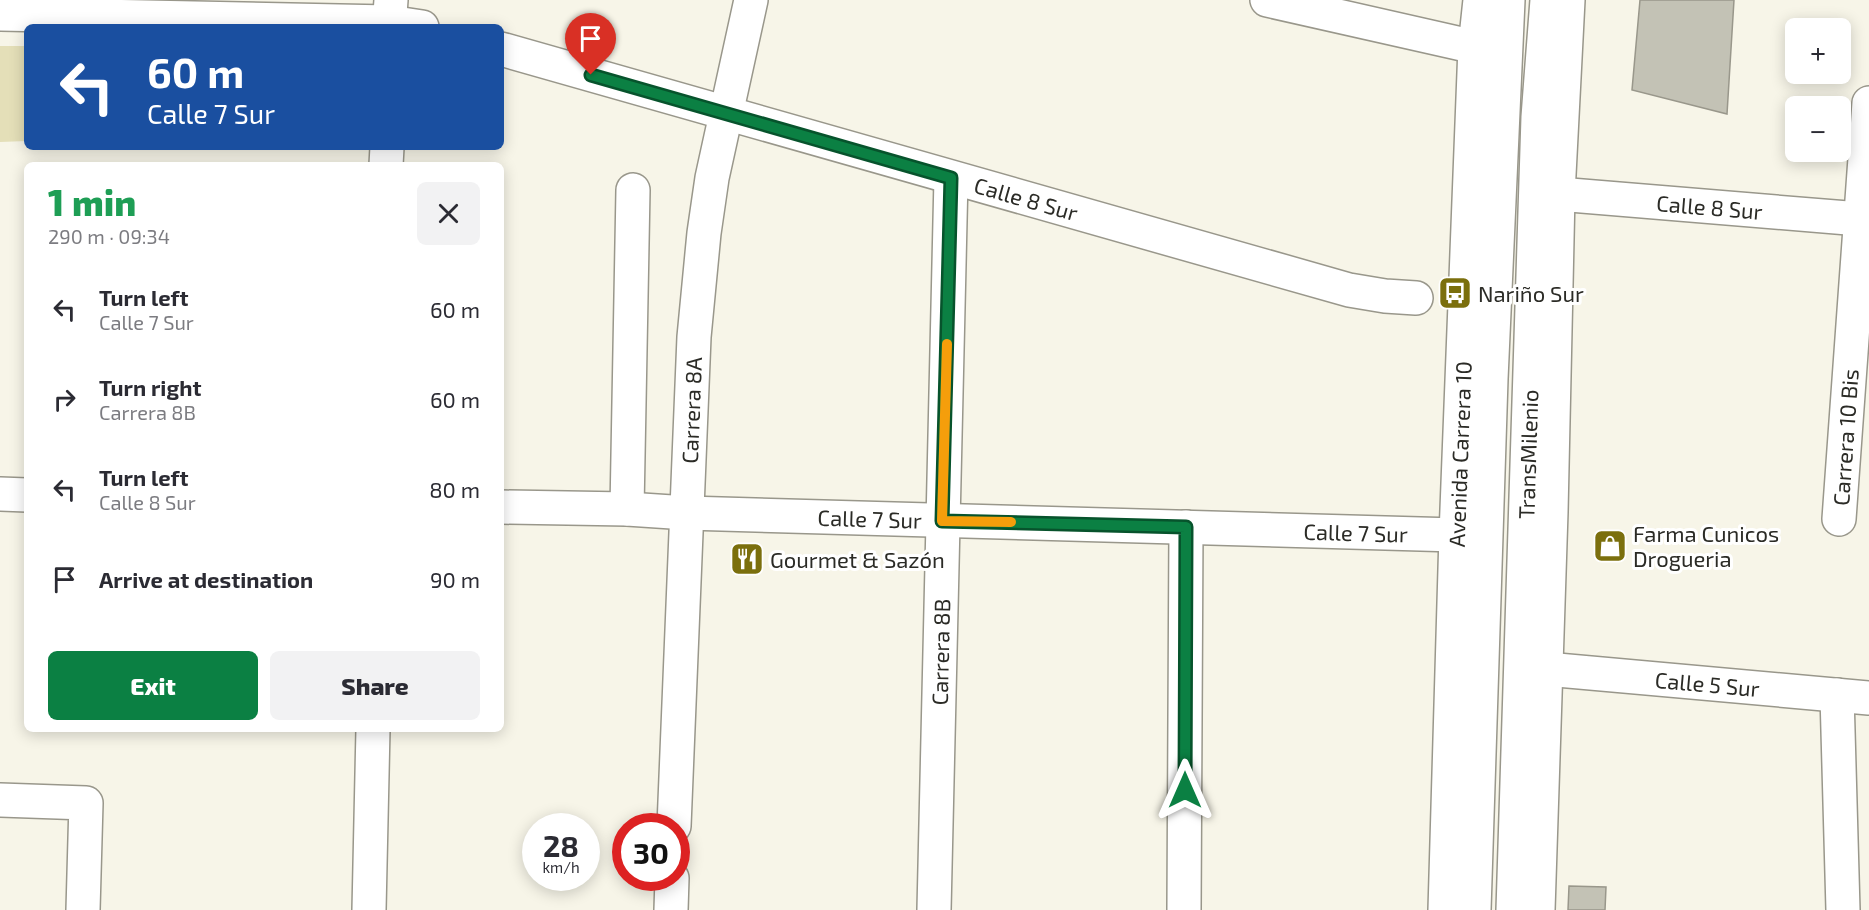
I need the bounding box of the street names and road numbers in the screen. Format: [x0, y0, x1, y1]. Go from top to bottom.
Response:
street label: Calle 8 Sur [971, 171, 1081, 225]
street label: Calle 8 Sur [1655, 189, 1764, 224]
street label: Carrera 8A [676, 356, 706, 464]
street label: Avenida Carrera 10 [1443, 361, 1476, 548]
street label: Carrera 10 Bis [1827, 368, 1863, 506]
street label: TransMilenio [1512, 389, 1542, 519]
street label: Calle 7 Sur [817, 504, 922, 533]
street label: Calle 7 Sur [1303, 518, 1408, 547]
street label: Carrera 8B [926, 598, 954, 706]
street label: Calle 5 Sur [1654, 666, 1761, 701]

